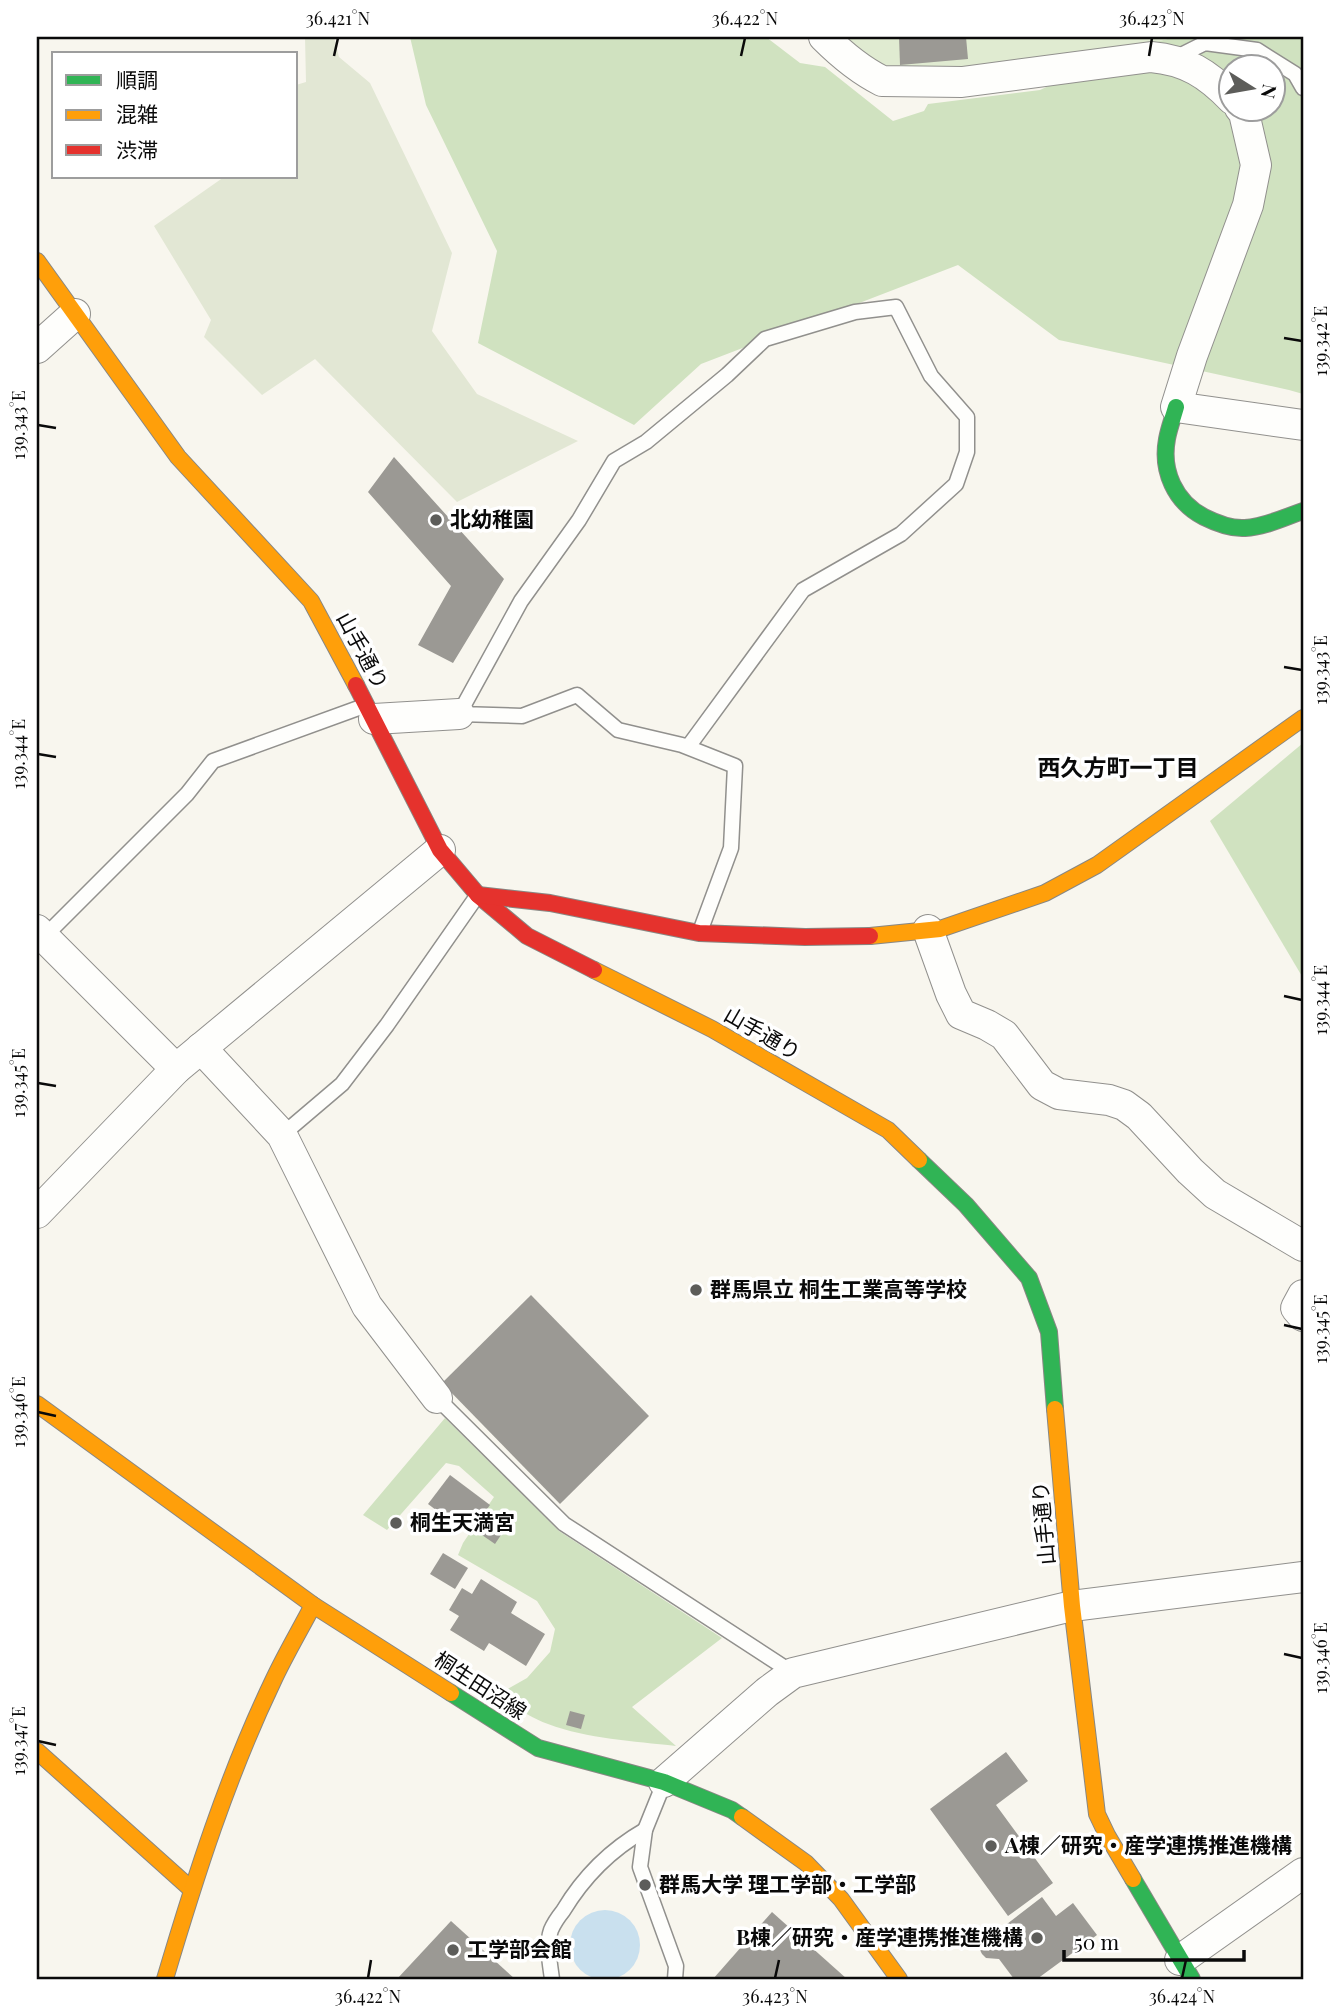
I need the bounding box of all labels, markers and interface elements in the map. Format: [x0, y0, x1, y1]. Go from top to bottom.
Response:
text: 36.421°N [306, 6, 371, 30]
text: 36.422°N [712, 6, 779, 30]
text: 36.423°N [1119, 6, 1185, 30]
legend [52, 52, 298, 178]
north arrow [1218, 52, 1288, 122]
text: 順調 [116, 65, 158, 93]
text: N [1256, 82, 1284, 101]
text: 混雑 [116, 99, 158, 127]
text: 渋滞 [116, 135, 158, 163]
text: 139.342°E [1308, 306, 1332, 376]
text: 139.343°E [6, 390, 30, 460]
place label: 北幼稚園 [450, 504, 534, 532]
marker: 北幼稚園 [428, 512, 444, 528]
street label: 山手通り [332, 606, 396, 694]
text: 139.343°E [1308, 635, 1332, 705]
text: 139.344°E [6, 719, 30, 789]
district label: 西久方町一丁目 [1038, 751, 1199, 782]
text: 139.344°E [1308, 965, 1332, 1035]
street label: 山手通り [720, 999, 806, 1065]
text: 139.345°E [6, 1048, 30, 1118]
place label: 群馬県立 桐生工業高等学校 [710, 1274, 967, 1302]
marker: 群馬県立 桐生工業高等学校 [688, 1282, 704, 1298]
text: 139.345°E [1308, 1294, 1332, 1364]
text: 139.346°E [6, 1376, 30, 1448]
street label: 山手通り [1024, 1480, 1060, 1566]
place label: 桐生天満宮 [410, 1507, 515, 1535]
marker: 桐生天満宮 [388, 1515, 404, 1531]
text: 139.346°E [1308, 1622, 1332, 1694]
street label: 桐生田沼線 [429, 1644, 533, 1725]
text: 139.347°E [6, 1706, 30, 1776]
place label: A棟／研究・産学連携推進機構 [1004, 1830, 1292, 1858]
marker: A棟／研究・産学連携推進機構 [983, 1838, 999, 1854]
place label: 群馬大学 理工学部・工学部 [659, 1869, 916, 1897]
marker: 群馬大学 理工学部・工学部 [637, 1877, 653, 1893]
scale bar [1064, 1918, 1244, 1962]
place label: B棟／研究・産学連携推進機構 [736, 1922, 1023, 1950]
text: 50 m [1074, 1927, 1120, 1955]
marker: B棟／研究・産学連携推進機構 [1029, 1930, 1045, 1946]
place label: 工学部会館 [467, 1934, 572, 1962]
marker: 工学部会館 [445, 1942, 461, 1958]
text: 36.422°N [335, 1984, 402, 2008]
text: 36.423°N [742, 1984, 808, 2008]
text: 36.424°N [1149, 1984, 1216, 2008]

